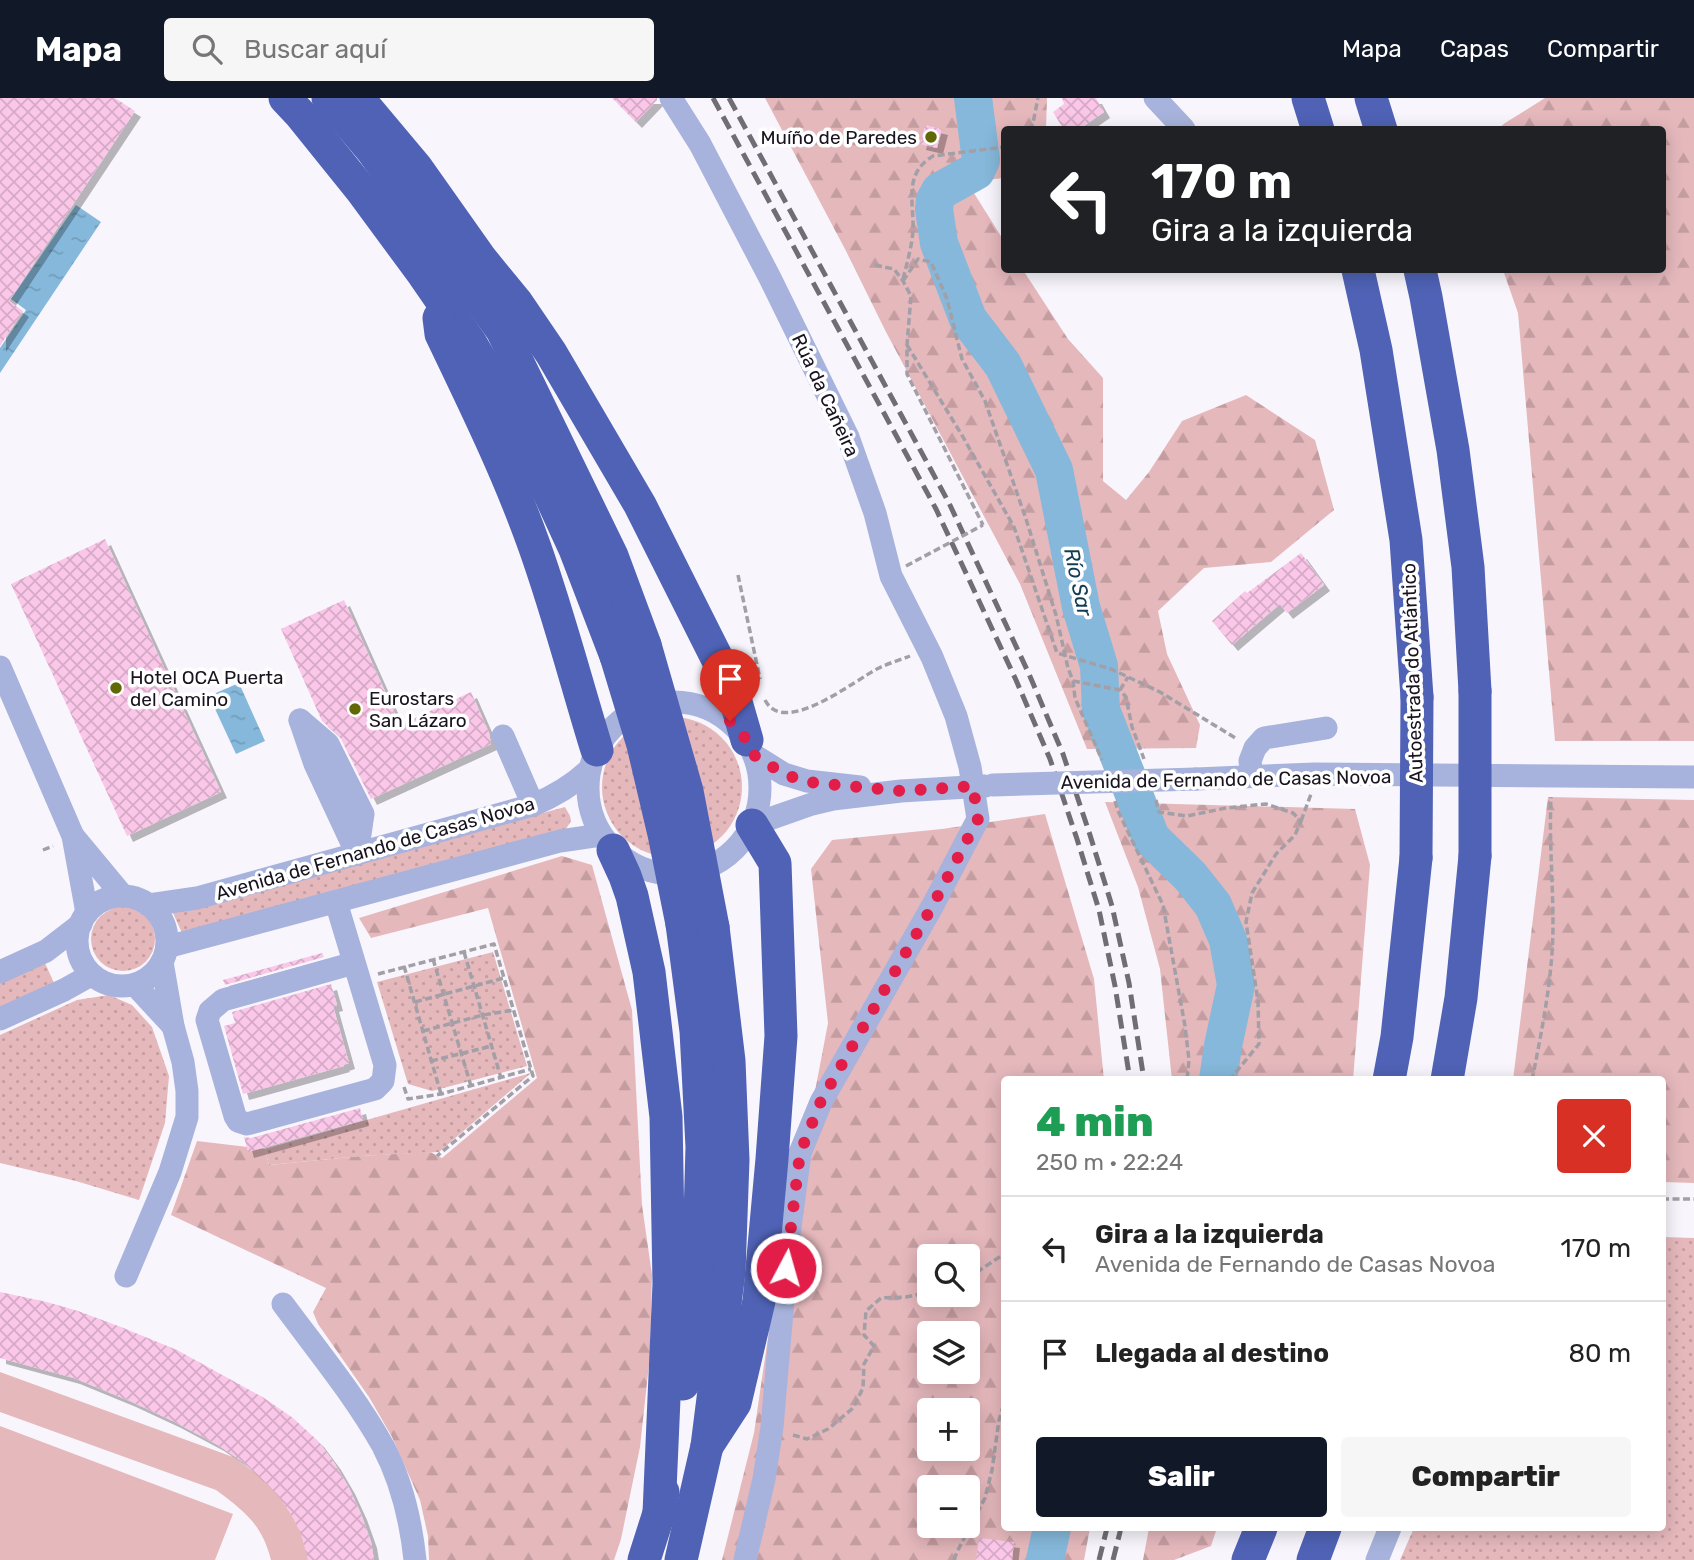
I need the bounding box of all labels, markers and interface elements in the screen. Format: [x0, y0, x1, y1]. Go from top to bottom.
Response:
search box [164, 18, 654, 81]
text: Mapa [35, 30, 122, 69]
icon: search [188, 30, 226, 68]
text: Buscar aquí [244, 34, 387, 65]
text: Mapa [1342, 35, 1402, 63]
text: Capas [1440, 35, 1509, 63]
text: Compartir [1547, 35, 1659, 63]
place label: Muíño de Paredes [760, 126, 917, 149]
marker: Muíño de Paredes [923, 129, 939, 145]
text: 170 m [1151, 152, 1292, 210]
icon: left [1036, 154, 1127, 245]
text: Gira a la izquierda [1151, 211, 1413, 249]
street label: Rúa da Cañeira [787, 330, 864, 460]
water label: Río Sar [1059, 545, 1098, 619]
street label: Autoestrada do Atlántico [1397, 563, 1428, 783]
pin [700, 649, 760, 721]
icon: arrive [711, 660, 749, 698]
place label: Hotel OCA Puerta del Camino [130, 666, 283, 711]
marker: Hotel OCA Puerta del Camino [108, 680, 124, 696]
place label: Eurostars San Lázaro [369, 687, 467, 732]
marker: Eurostars San Lázaro [347, 701, 363, 717]
street label: Avenida de Fernando de Casas Novoa [1060, 765, 1392, 794]
street label: Avenida de Fernando de Casas Novoa [213, 792, 537, 905]
text: 4 min [1036, 1097, 1154, 1147]
button: close [1557, 1099, 1631, 1173]
text: 250 m · 22:24 [1036, 1148, 1183, 1176]
text: Gira a la izquierda [1095, 1219, 1324, 1250]
icon: left [1036, 1230, 1074, 1268]
position arrow [749, 1231, 823, 1305]
text: 170 m [1561, 1233, 1631, 1264]
map controls [917, 1244, 980, 1538]
button: search [917, 1244, 980, 1307]
text: Avenida de Fernando de Casas Novoa [1095, 1250, 1495, 1278]
button: layers [917, 1321, 980, 1384]
icon: arrive [1036, 1335, 1074, 1373]
text: Llegada al destino [1095, 1338, 1329, 1369]
text: 80 m [1568, 1338, 1631, 1369]
button: + [917, 1398, 980, 1461]
button: Salir [1036, 1437, 1327, 1517]
button: Compartir [1341, 1437, 1631, 1517]
button: − [917, 1475, 980, 1538]

